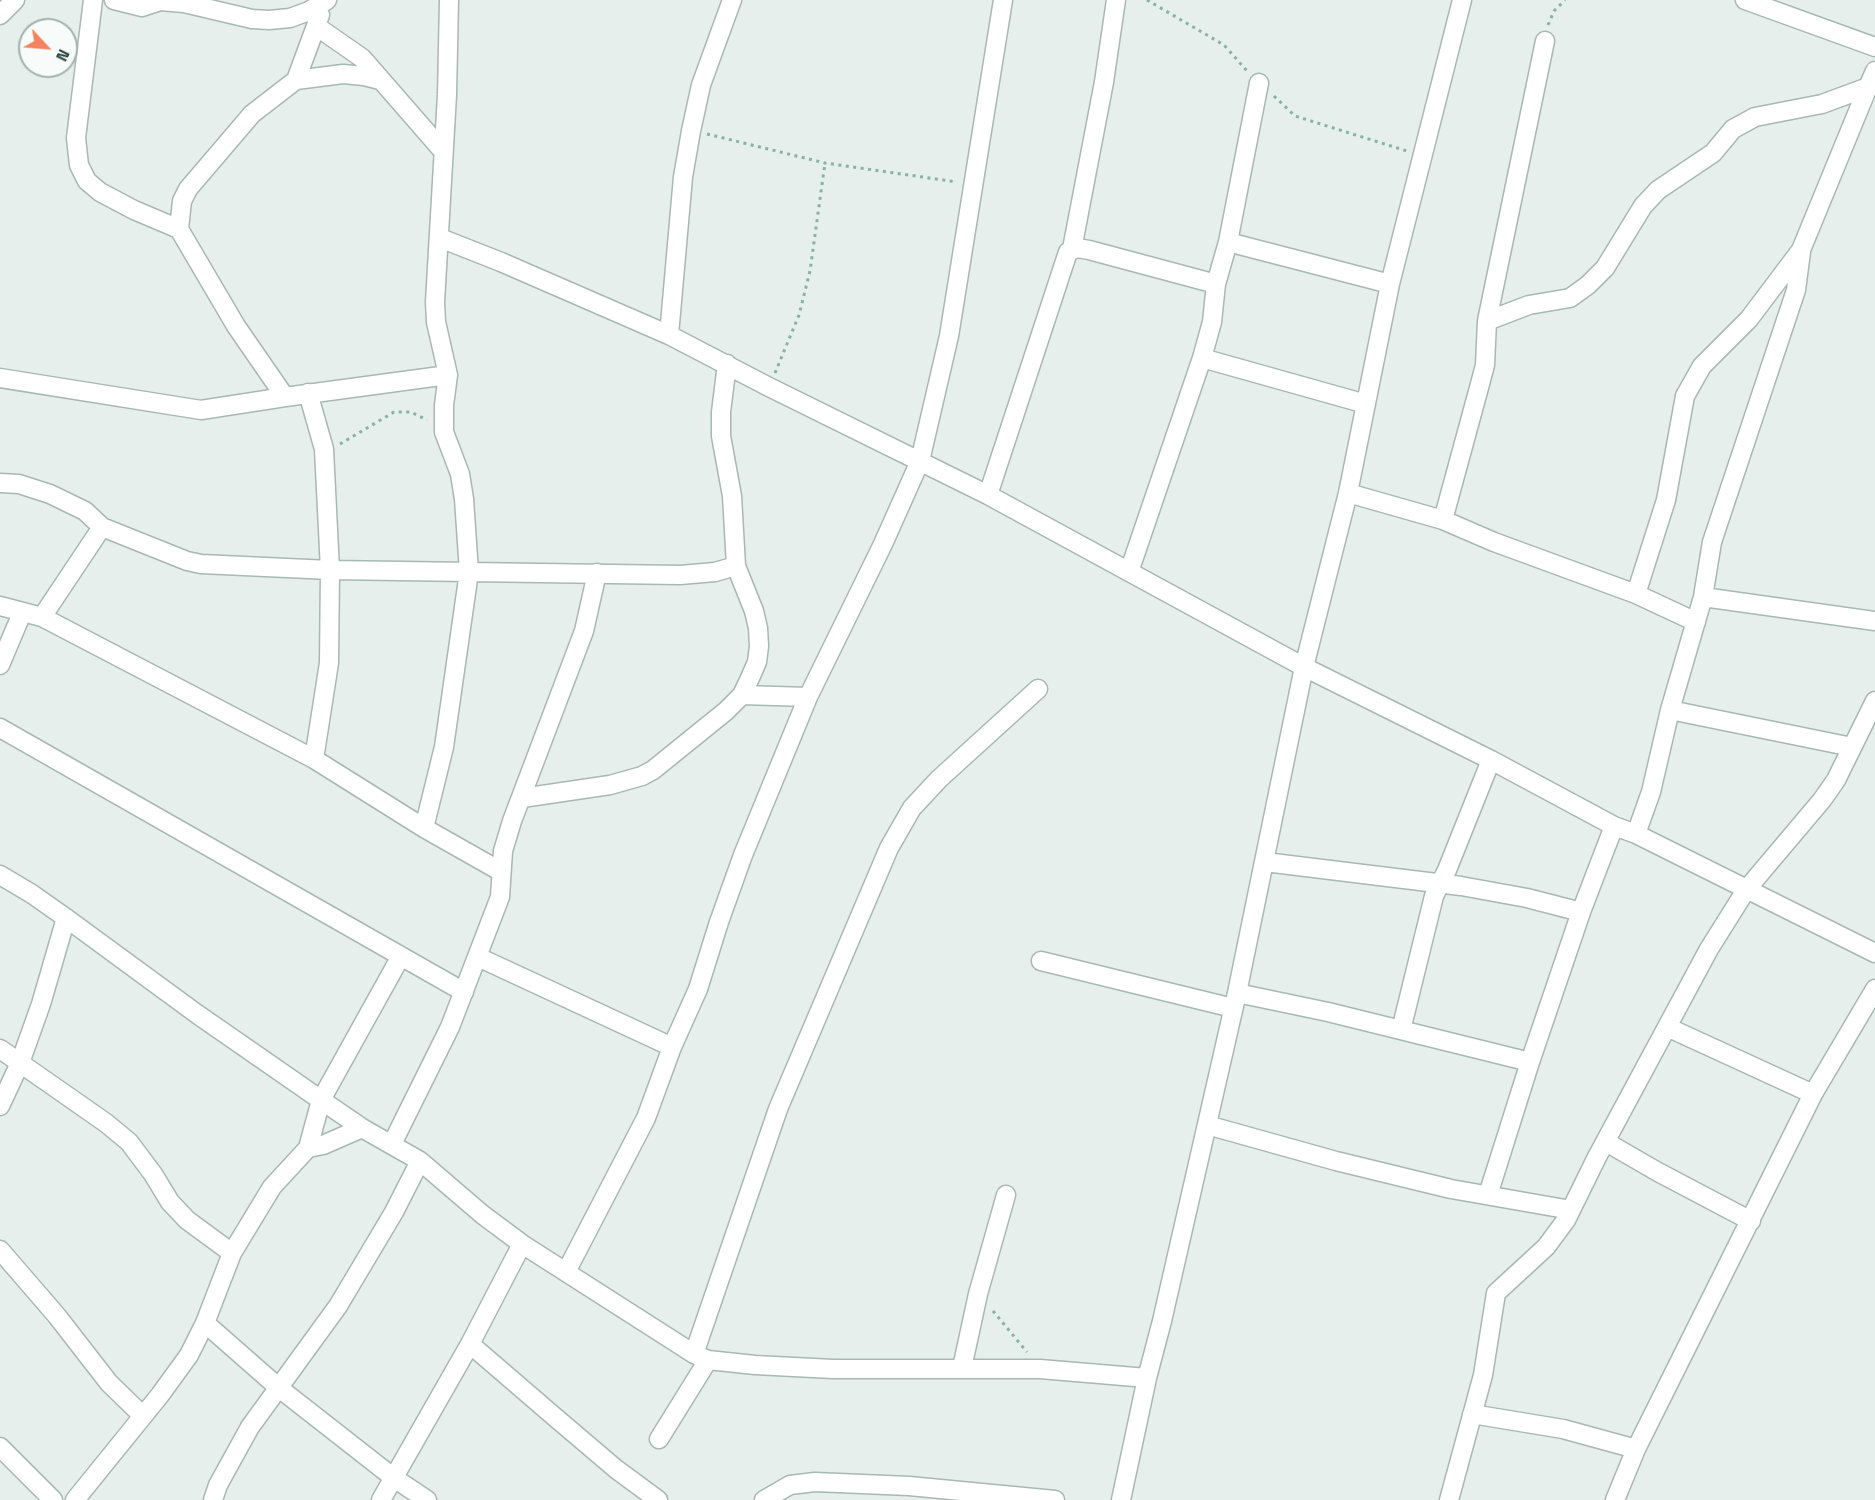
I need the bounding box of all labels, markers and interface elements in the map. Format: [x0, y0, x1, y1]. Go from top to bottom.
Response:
north arrow [18, 18, 78, 78]
text: N [51, 46, 75, 65]

